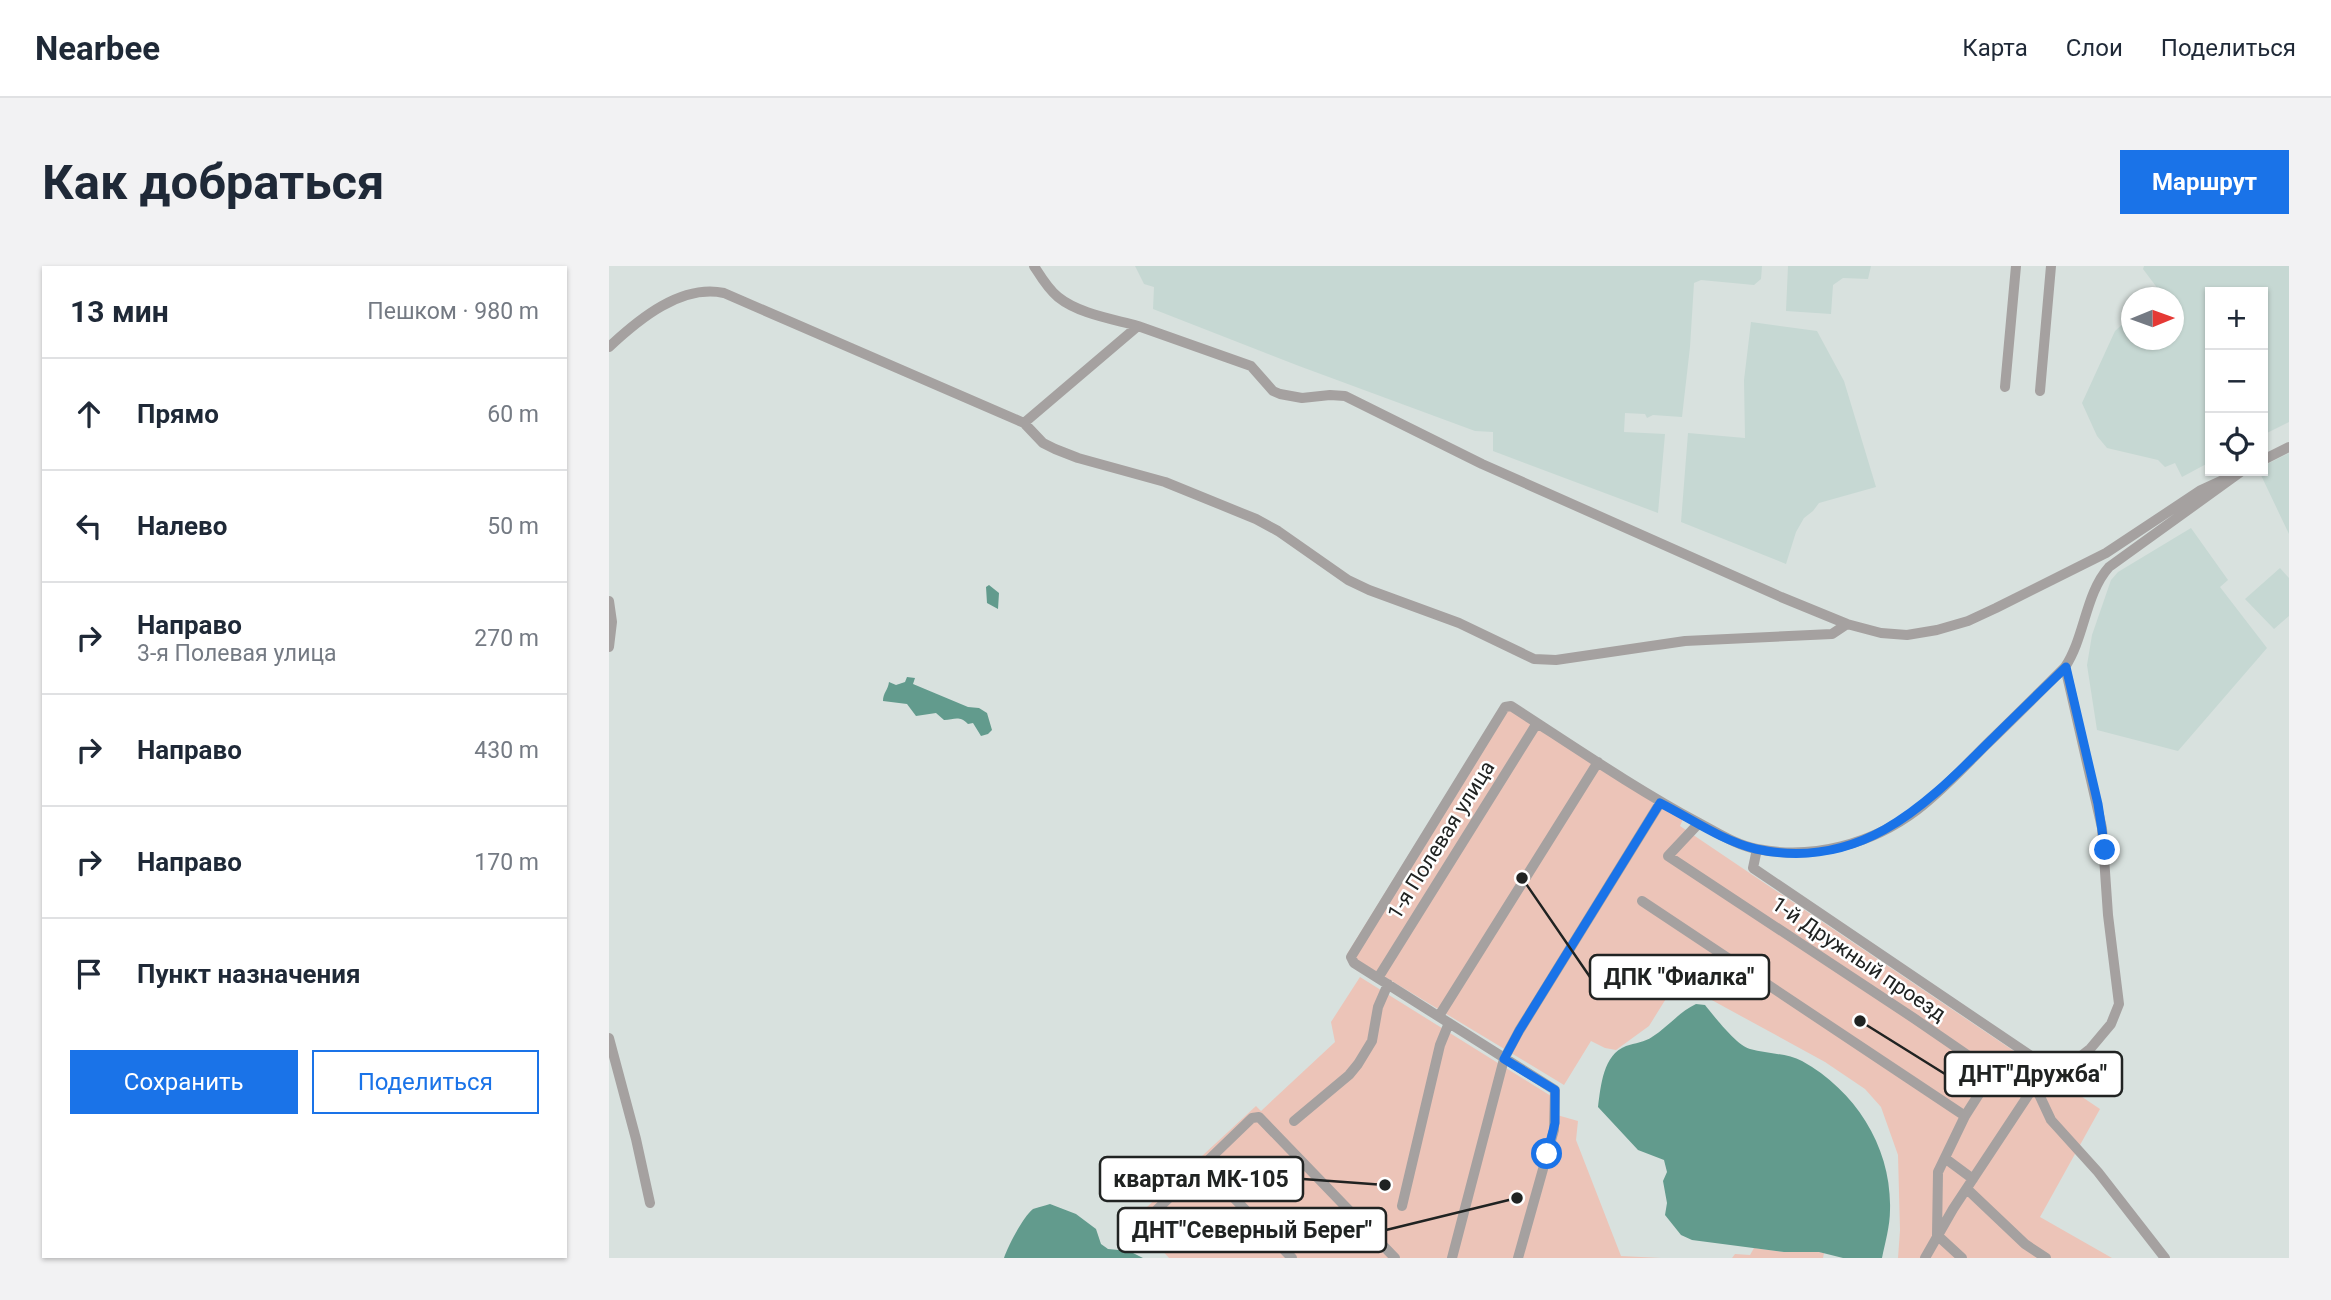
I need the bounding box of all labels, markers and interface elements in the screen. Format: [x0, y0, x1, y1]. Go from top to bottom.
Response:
text: Nearbee [35, 29, 160, 68]
text: Карта [1962, 34, 2028, 62]
text: Слои [2066, 34, 2123, 62]
text: Поделиться [2161, 34, 2296, 62]
button: Маршрут [2120, 150, 2289, 214]
text: Как добраться [42, 154, 384, 211]
north arrow [2121, 287, 2184, 350]
map controls [2205, 287, 2268, 476]
button: + [2205, 287, 2268, 350]
text: 13 мин [70, 294, 169, 329]
text: Пешком · 980 m [367, 298, 539, 325]
button: − [2205, 350, 2268, 413]
icon: ahead [70, 395, 108, 433]
text: Прямо [137, 399, 219, 429]
text: 60 m [487, 401, 539, 428]
button: locate [2205, 413, 2268, 476]
icon: left [70, 507, 108, 545]
text: Налево [137, 511, 227, 541]
text: 50 m [487, 513, 539, 540]
text: Направо [137, 610, 242, 640]
icon: right [70, 619, 108, 657]
text: 270 m [474, 625, 539, 652]
text: 3-я Полевая улица [137, 640, 337, 667]
icon: right [70, 731, 108, 769]
text: Направо [137, 735, 242, 765]
text: 430 m [474, 737, 539, 764]
street label: 1-я Полевая улица [1383, 756, 1499, 924]
route end [2089, 834, 2120, 865]
icon: right [70, 843, 108, 881]
text: Направо [137, 847, 242, 877]
text: 170 m [474, 849, 539, 876]
street label: 1-й Дружный проезд [1768, 892, 1951, 1026]
icon: arrive [70, 955, 108, 993]
callout: ДПК "Фиалка" [1590, 955, 1769, 999]
text: Пункт назначения [137, 959, 361, 989]
text: ДПК "Фиалка" [1604, 964, 1754, 991]
button: Сохранить [70, 1050, 298, 1114]
button: Поделиться [312, 1050, 539, 1114]
callout: ДНТ"Дружба" [1945, 1052, 2122, 1096]
text: ДНТ"Дружба" [1959, 1061, 2107, 1088]
route start [1531, 1138, 1562, 1169]
callout: квартал МК-105 [1100, 1157, 1303, 1201]
text: квартал МК-105 [1113, 1166, 1289, 1193]
callout: ДНТ"Северный Берег" [1118, 1208, 1386, 1252]
text: ДНТ"Северный Берег" [1132, 1217, 1372, 1244]

